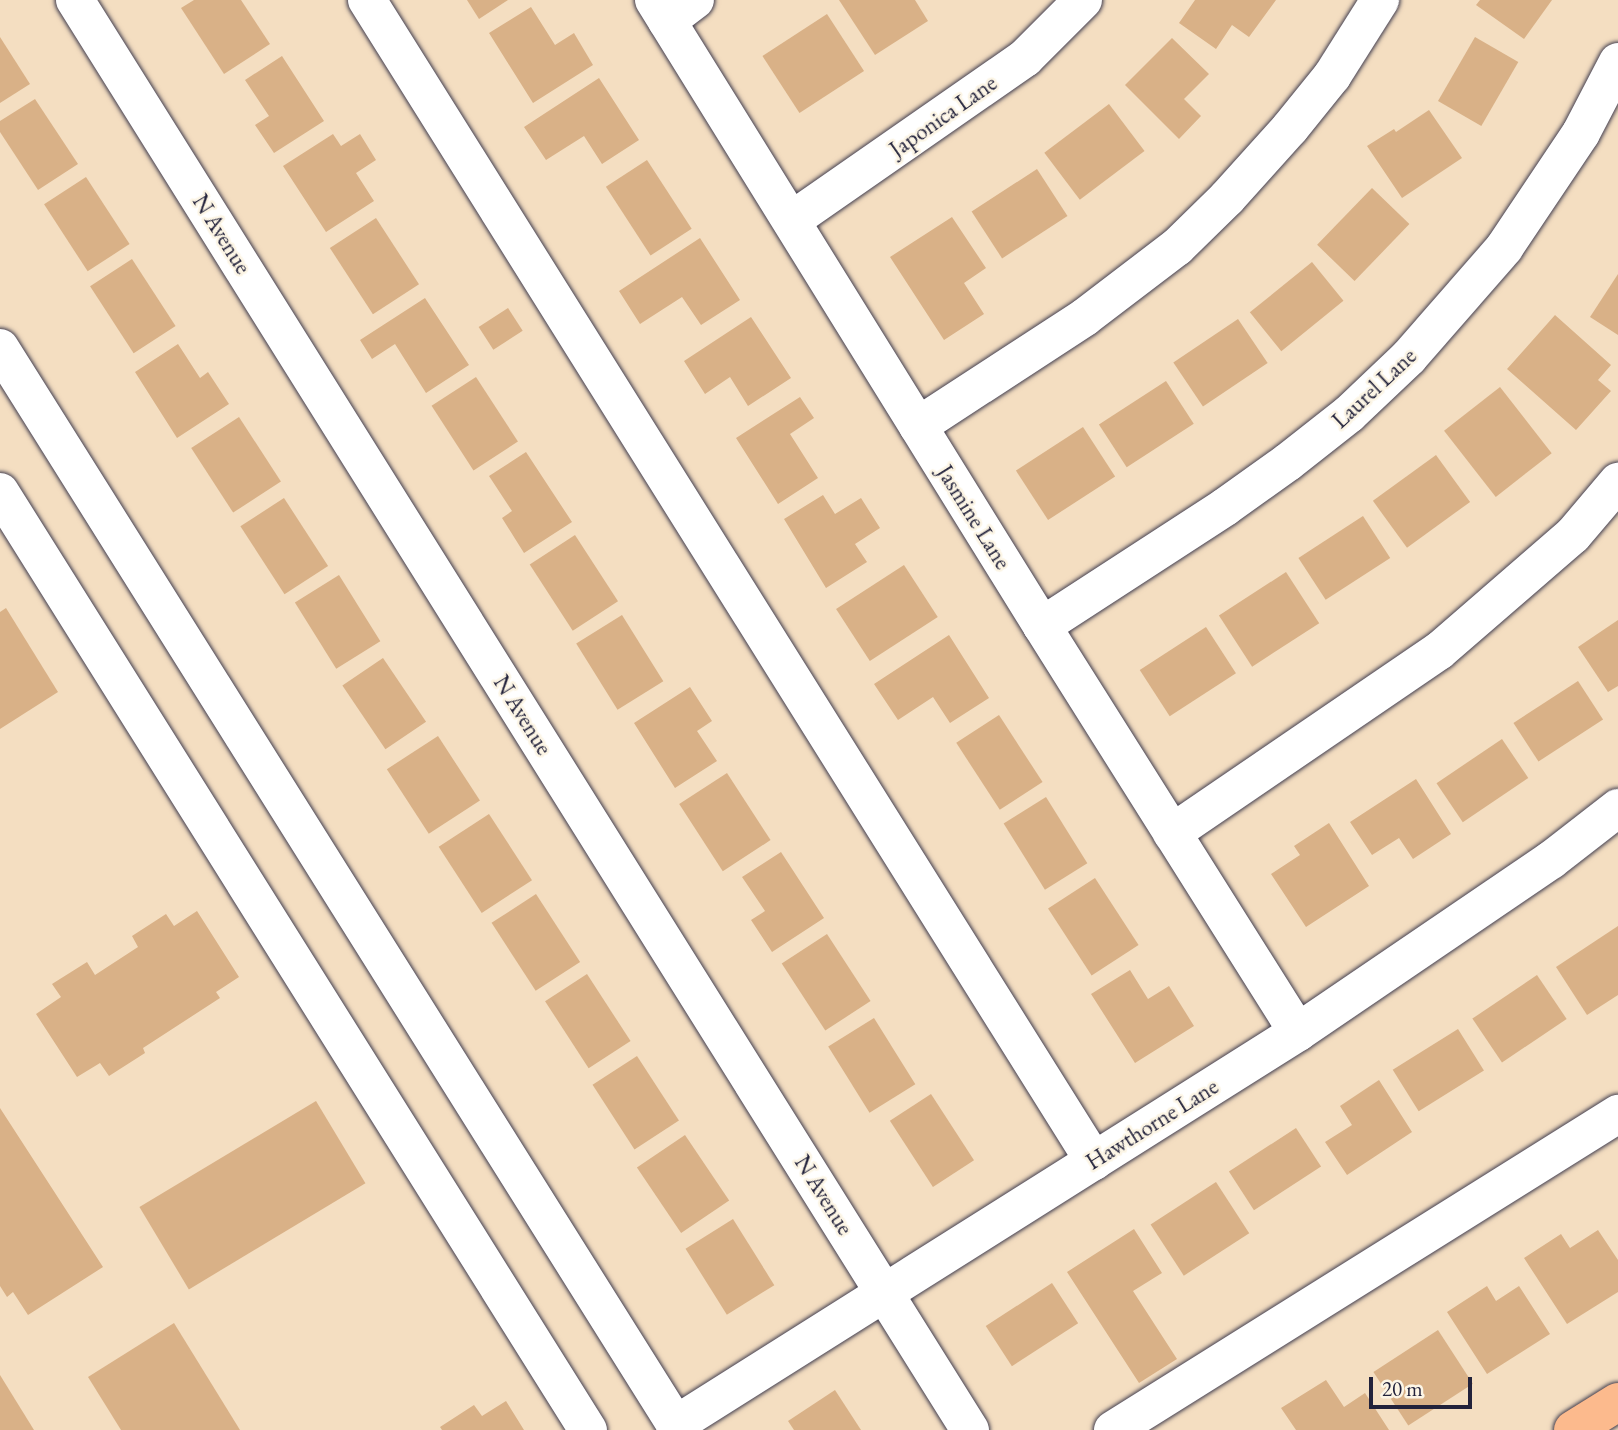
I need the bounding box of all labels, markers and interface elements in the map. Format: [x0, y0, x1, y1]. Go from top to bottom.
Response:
street label: Japonica Lane [884, 69, 1002, 163]
street label: N Avenue [187, 189, 257, 279]
street label: Laurel Lane [1326, 342, 1422, 434]
street label: Jasmine Lane [931, 460, 1017, 574]
street label: N Avenue [488, 670, 558, 760]
street label: Hawthorne Lane [1081, 1072, 1223, 1176]
street label: N Avenue [789, 1150, 859, 1240]
scale bar [1373, 1364, 1476, 1408]
text: 20 m [1382, 1375, 1423, 1402]

